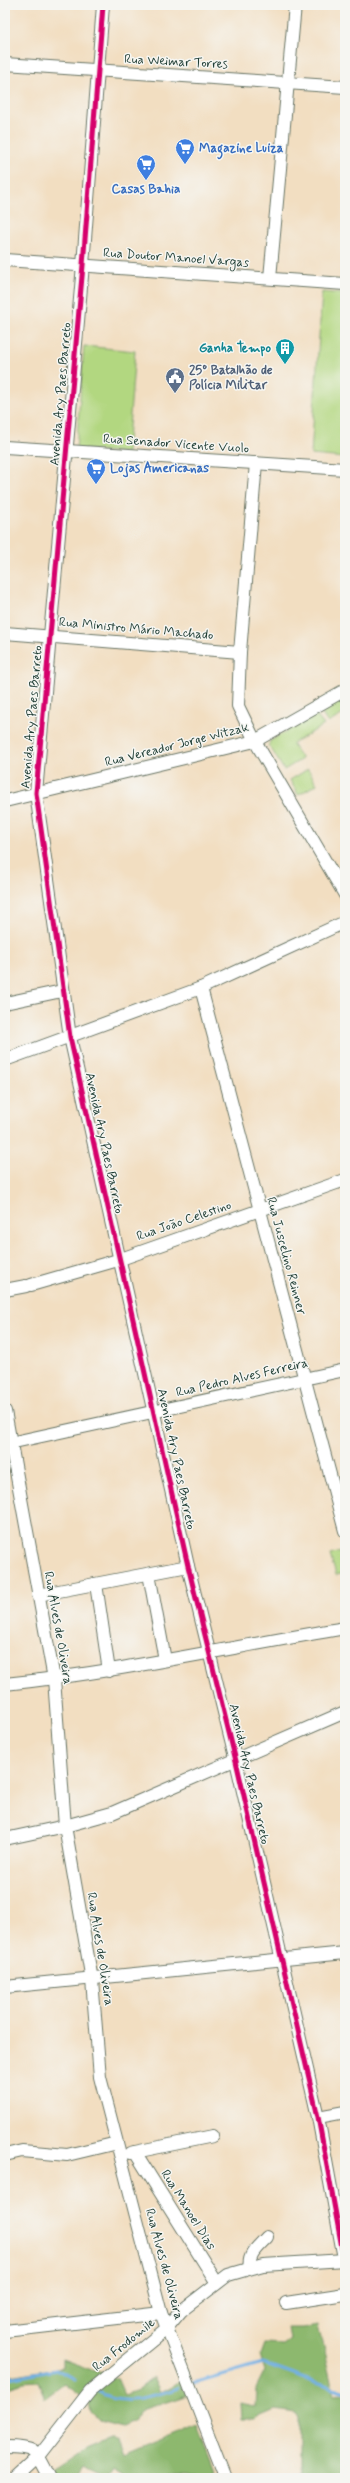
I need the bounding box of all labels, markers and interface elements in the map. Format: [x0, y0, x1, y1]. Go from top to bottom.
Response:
street label: Rua Weimar Torres [124, 51, 228, 73]
supermarket icon: Magazine Luiza [174, 137, 196, 165]
place label: Magazine Luiza [199, 140, 284, 160]
supermarket icon: Casas Bahia [135, 153, 157, 181]
place label: Casas Bahia [112, 181, 180, 198]
street label: Rua Doutor Manoel Vargas [102, 244, 250, 273]
street label: Avenida Ary Paes Barreto [46, 322, 76, 466]
building icon: Ganha Tempo [274, 337, 296, 365]
place label: Ganha Tempo [199, 340, 271, 357]
place label: 25º Batalhão de Polícia Militar [189, 362, 273, 394]
public building icon: 25º Batalhão de Polícia Militar [164, 366, 186, 394]
street label: Rua Senador Vicente Vuolo [102, 430, 250, 458]
supermarket icon: Lojas Americanas [85, 457, 107, 485]
place label: Lojas Americanas [110, 460, 209, 478]
street label: Rua Ministro Mário Machado [58, 614, 214, 644]
street label: Avenida Ary Paes Barreto [17, 645, 47, 789]
street label: Rua Vereador Jorge Witzak [103, 719, 251, 771]
street label: Avenida Ary Paes Barreto [81, 1071, 127, 1215]
street label: Rua Juscelino Reinner [262, 1195, 310, 1318]
street label: Rua João Celestino [134, 1197, 234, 1245]
street label: Rua Pedro Alves Ferreira [174, 1354, 310, 1401]
street label: Avenida Ary Paes Barreto [153, 1387, 199, 1531]
street label: Rua Alves de Oliveira [40, 1570, 76, 1686]
street label: Avenida Ary Paes Barreto [225, 1702, 273, 1846]
street label: Rua Alves de Oliveira [83, 1891, 117, 2007]
street label: Rua Manoel Dias [156, 2167, 220, 2254]
street label: Rua Alves de Oliveira [141, 2207, 187, 2322]
street label: Rua Frodomile [89, 2314, 159, 2376]

